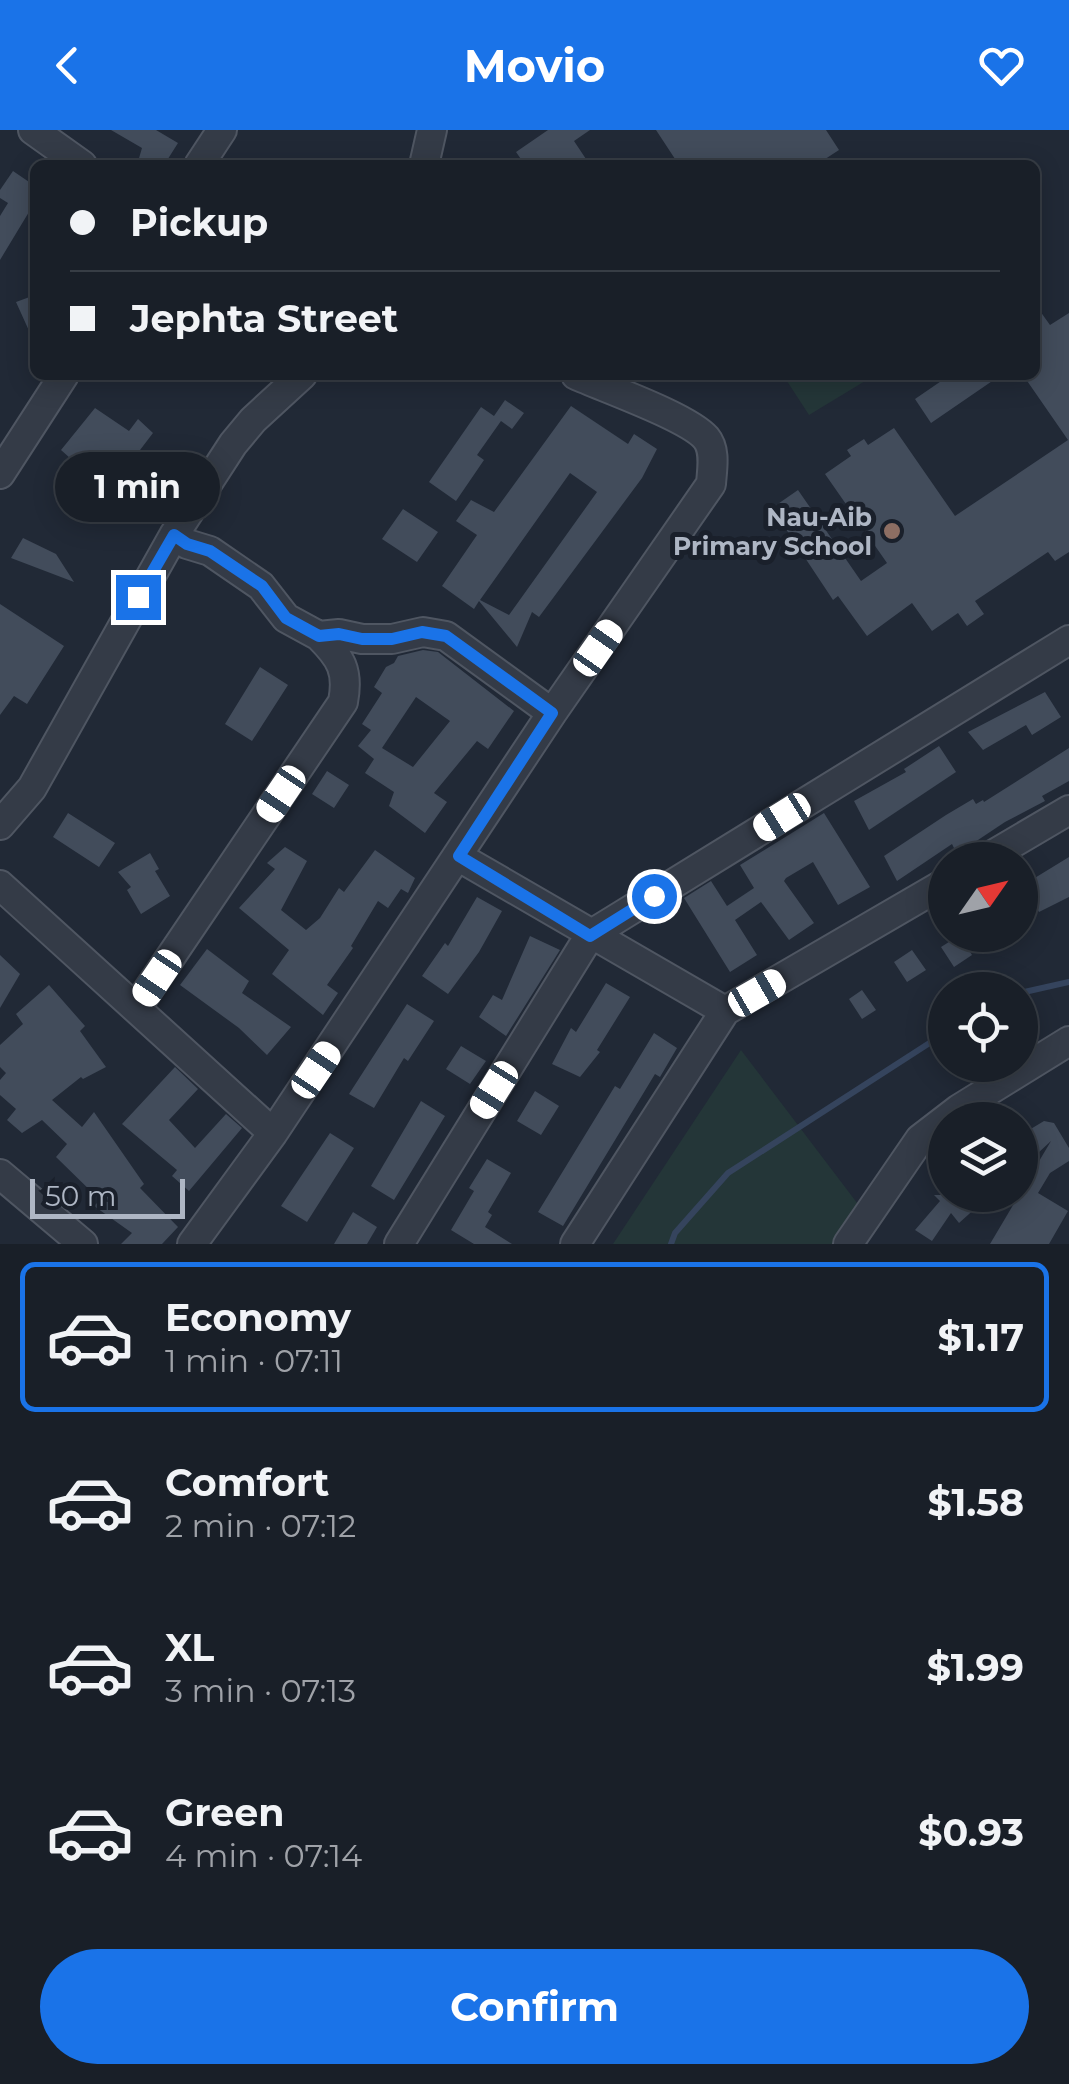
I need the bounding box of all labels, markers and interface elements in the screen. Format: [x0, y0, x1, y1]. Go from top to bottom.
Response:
icon: back [40, 38, 95, 93]
text: Movio [464, 38, 605, 93]
icon: heart [974, 38, 1029, 93]
text: Pickup [130, 199, 268, 246]
text: Jephta Street [130, 295, 398, 342]
callout: 1 min [56, 452, 220, 522]
text: 1 min [94, 467, 181, 506]
place label: Nau-Aib Primary School [673, 502, 872, 561]
marker: Nau-Aib Primary School [881, 520, 903, 542]
route end [116, 575, 161, 620]
car [569, 615, 627, 681]
car [252, 761, 310, 827]
car [749, 788, 815, 846]
north arrow [928, 842, 1038, 952]
map controls [928, 842, 1038, 1212]
route start [632, 874, 677, 919]
car [128, 945, 186, 1011]
car [724, 965, 790, 1021]
button: locate [928, 972, 1038, 1082]
car [287, 1037, 345, 1103]
car [465, 1057, 523, 1123]
button: layers [928, 1102, 1038, 1212]
scale bar [30, 1174, 185, 1218]
text: 50 m [45, 1179, 116, 1213]
icon: car [45, 1292, 135, 1382]
text: Economy [165, 1294, 351, 1341]
text: $1.17 [937, 1314, 1024, 1361]
text: 1 min · 07:11 [165, 1341, 343, 1380]
icon: car [45, 1457, 135, 1547]
text: Comfort [165, 1459, 329, 1506]
text: $1.58 [928, 1479, 1024, 1526]
text: 2 min · 07:12 [165, 1506, 356, 1545]
icon: car [45, 1622, 135, 1712]
text: XL [165, 1624, 214, 1671]
text: $1.99 [927, 1644, 1024, 1691]
text: 3 min · 07:13 [165, 1671, 356, 1710]
icon: car [45, 1787, 135, 1877]
text: Green [165, 1789, 285, 1836]
text: $0.93 [918, 1809, 1024, 1856]
text: 4 min · 07:14 [165, 1836, 362, 1875]
button: Confirm [40, 1949, 1029, 2064]

